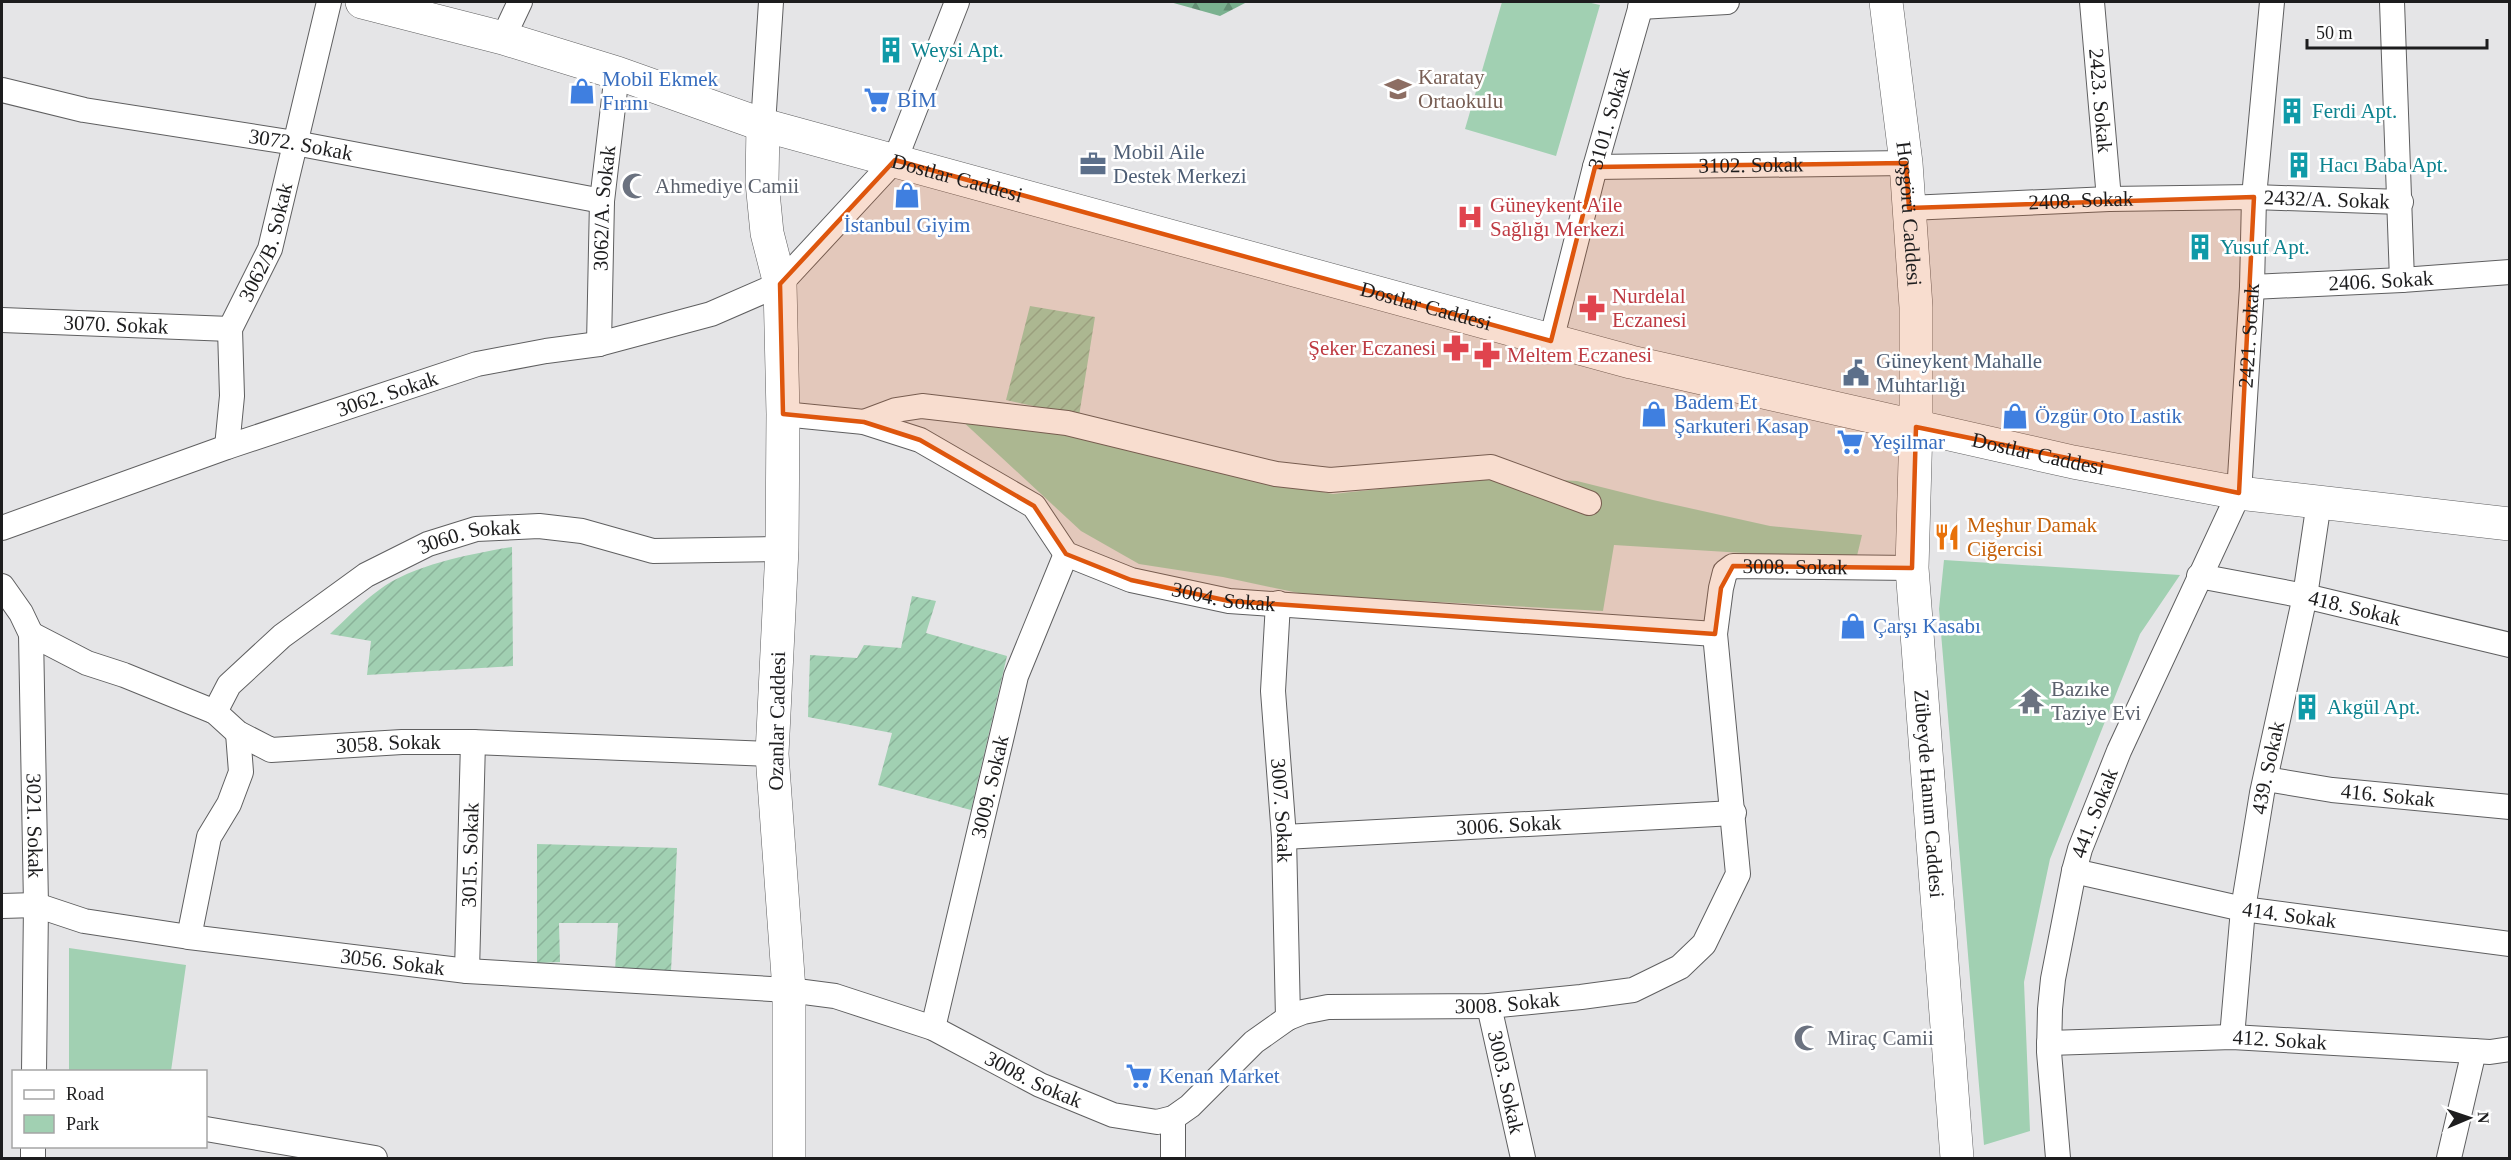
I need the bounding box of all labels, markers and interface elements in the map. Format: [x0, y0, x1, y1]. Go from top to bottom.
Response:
scale bar [2307, 12, 2487, 50]
text: 50 m [2316, 23, 2353, 43]
building icon: Weysi Apt. [876, 35, 906, 65]
place label: Weysi Apt. [911, 38, 1004, 62]
street label: 2423. Sokak [2084, 47, 2117, 154]
street label: 3101. Sokak [1583, 64, 1635, 172]
place label: Karatay Ortaokulu [1418, 65, 1504, 113]
place label: Mobil Ekmek Fırını [602, 67, 719, 115]
school or university icon: Karatay Ortaokulu [1383, 74, 1413, 104]
shop icon: Mobil Ekmek Fırını [567, 76, 597, 106]
supermarket icon: BİM [862, 85, 892, 115]
place label: BİM [897, 88, 937, 112]
building icon: Ferdi Apt. [2277, 96, 2307, 126]
place label: Ferdi Apt. [2312, 99, 2397, 123]
street label: 3072. Sokak [247, 124, 355, 166]
place label: Mobil Aile Destek Merkezi [1113, 140, 1247, 188]
street label: Hoşgörü Caddesi [1891, 140, 1927, 287]
street label: 3062/A. Sokak [589, 144, 620, 271]
street label: Dostlar Caddesi [889, 149, 1025, 207]
office icon: Mobil Aile Destek Merkezi [1078, 149, 1108, 179]
building icon: Hacı Baba Apt. [2284, 150, 2314, 180]
street label: 3102. Sokak [1698, 152, 1804, 178]
place label: Hacı Baba Apt. [2319, 153, 2448, 177]
mosque icon: Ahmediye Camii [620, 171, 650, 201]
place label: Ahmediye Camii [655, 174, 799, 198]
street label: 3062/B. Sokak [234, 180, 298, 305]
shop icon: İstanbul Giyim [892, 180, 922, 210]
street label: 2432/A. Sokak [2263, 185, 2391, 214]
street label: 2408. Sokak [2028, 187, 2134, 215]
place label: Güneykent Aile Sağlığı Merkezi [1490, 193, 1625, 241]
hospital icon: Güneykent Aile Sağlığı Merkezi [1455, 202, 1485, 232]
place label: İstanbul Giyim [844, 213, 970, 237]
building icon: Yusuf Apt. [2185, 232, 2215, 262]
place label: Yusuf Apt. [2220, 235, 2310, 259]
street label: 2406. Sokak [2328, 266, 2435, 295]
street label: Dostlar Caddesi [1358, 277, 1494, 335]
street label: 2421. Sokak [2234, 282, 2264, 389]
place label: Nurdelal Eczanesi [1612, 284, 1687, 332]
pharmacy icon: Nurdelal Eczanesi [1577, 293, 1607, 323]
street label: 3070. Sokak [63, 310, 169, 339]
pharmacy icon: Şeker Eczanesi [1441, 333, 1471, 363]
place label: Şeker Eczanesi [1308, 336, 1436, 360]
pharmacy icon: Meltem Eczanesi [1472, 340, 1502, 370]
place label: Meltem Eczanesi [1507, 343, 1652, 367]
place label: Güneykent Mahalle Muhtarlığı [1876, 349, 2042, 397]
public building icon: Güneykent Mahalle Muhtarlığı [1841, 358, 1871, 388]
street label: 3062. Sokak [334, 366, 441, 422]
place label: Badem Et Şarkuteri Kasap [1674, 390, 1809, 438]
shop icon: Badem Et Şarkuteri Kasap [1639, 399, 1669, 429]
shop icon: Özgür Oto Lastik [2000, 401, 2030, 431]
place label: Özgür Oto Lastik [2035, 404, 2182, 428]
supermarket icon: Yeşilmar [1835, 427, 1865, 457]
street label: Dostlar Caddesi [1970, 428, 2107, 480]
place label: Yeşilmar [1870, 430, 1945, 454]
place label: Meşhur Damak Ciğercisi [1967, 513, 2098, 561]
street label: 3060. Sokak [413, 515, 522, 559]
restaurant icon: Meşhur Damak Ciğercisi [1932, 522, 1962, 552]
street label: 3008. Sokak [1742, 554, 1848, 579]
street label: 3004. Sokak [1169, 577, 1277, 616]
street label: 418. Sokak [2306, 585, 2404, 631]
shop icon: Çarşı Kasabı [1838, 611, 1868, 641]
place label: Çarşı Kasabı [1873, 614, 1981, 638]
street label: Ozanlar Caddesi [764, 651, 790, 791]
place label: Bazıke Taziye Evi [2051, 677, 2141, 725]
temple icon: Bazıke Taziye Evi [2016, 686, 2046, 716]
street label: Zübeyde Hanım Caddesi [1909, 689, 1949, 899]
building icon: Akgül Apt. [2292, 692, 2322, 722]
place label: Akgül Apt. [2327, 695, 2420, 719]
street label: 439. Sokak [2247, 718, 2289, 816]
street label: 3058. Sokak [335, 730, 441, 758]
street label: 3009. Sokak [966, 732, 1014, 840]
street label: 3007. Sokak [1266, 757, 1297, 864]
street label: 441. Sokak [2066, 764, 2123, 860]
street label: 3021. Sokak [22, 773, 48, 879]
street label: 416. Sokak [2340, 779, 2437, 812]
street label: 3015. Sokak [457, 802, 483, 908]
street label: 3006. Sokak [1456, 810, 1562, 840]
street label: 414. Sokak [2241, 897, 2338, 933]
street label: 3056. Sokak [339, 944, 447, 980]
street label: 3008. Sokak [1455, 987, 1561, 1018]
mosque icon: Miraç Camii [1792, 1023, 1822, 1053]
street label: 412. Sokak [2232, 1025, 2328, 1055]
place label: Miraç Camii [1827, 1026, 1934, 1050]
street label: 3003. Sokak [1483, 1028, 1529, 1136]
street label: 3008. Sokak [981, 1046, 1086, 1113]
supermarket icon: Kenan Market [1124, 1061, 1154, 1091]
place label: Kenan Market [1159, 1064, 1280, 1088]
legend [12, 1070, 207, 1148]
text: Road [66, 1084, 104, 1104]
north arrow [2439, 1088, 2499, 1148]
text: N [2475, 1111, 2492, 1124]
text: Park [66, 1114, 99, 1134]

